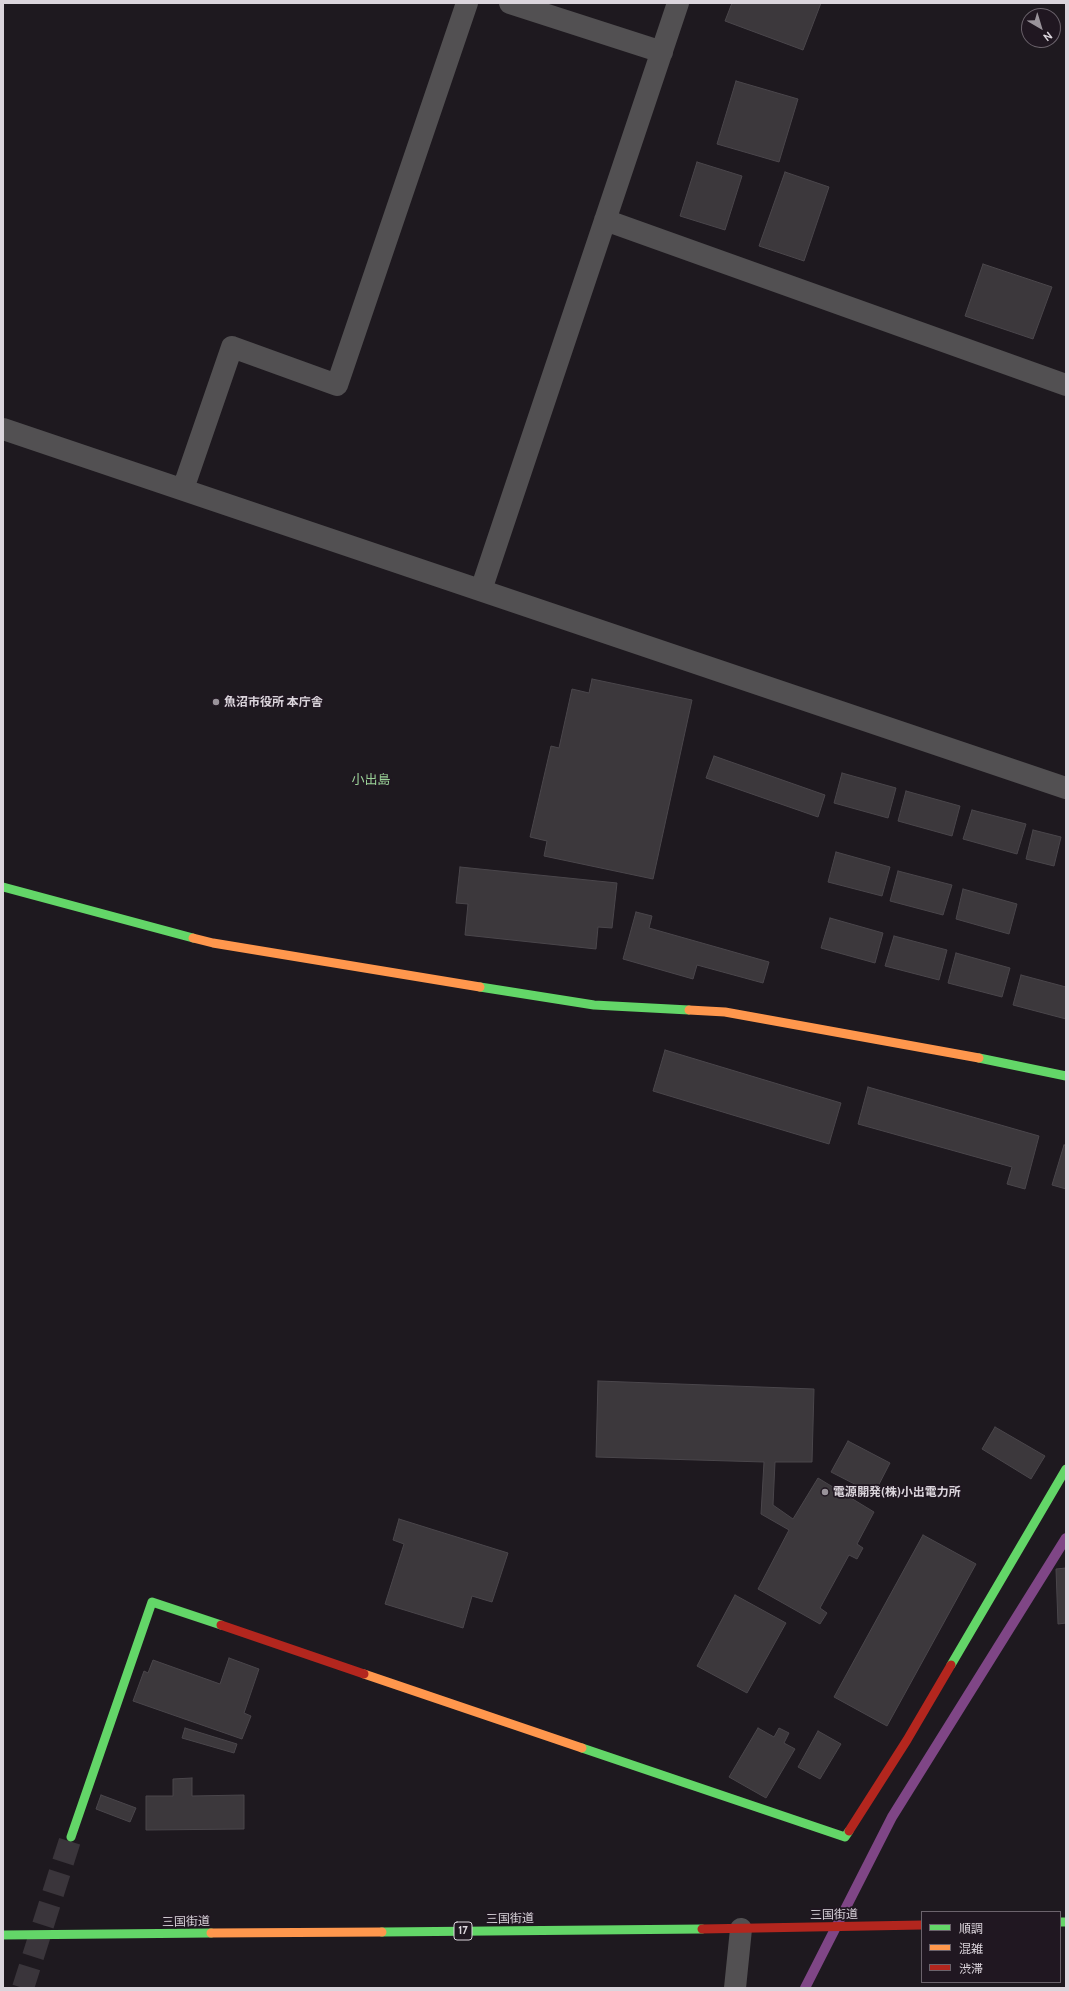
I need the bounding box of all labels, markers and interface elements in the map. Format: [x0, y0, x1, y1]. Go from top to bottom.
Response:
north arrow [1021, 8, 1061, 48]
text: N [1040, 29, 1055, 45]
place label: 魚沼市役所 本庁舎 [224, 695, 323, 709]
marker: 魚沼市役所 本庁舎 [211, 697, 221, 707]
district label: 小出島 [352, 772, 390, 788]
place label: 電源開発(株)小出電力所 [833, 1485, 961, 1499]
marker: 電源開発(株)小出電力所 [820, 1487, 830, 1497]
street label: 三国街道 [810, 1907, 858, 1923]
street label: 三国街道 [486, 1911, 534, 1927]
legend [921, 1911, 1061, 1983]
street label: 三国街道 [162, 1914, 210, 1930]
text: 順調 [959, 1921, 983, 1936]
road number: 17 [454, 1922, 472, 1940]
text: 混雑 [959, 1941, 983, 1956]
text: 渋滞 [959, 1961, 983, 1976]

